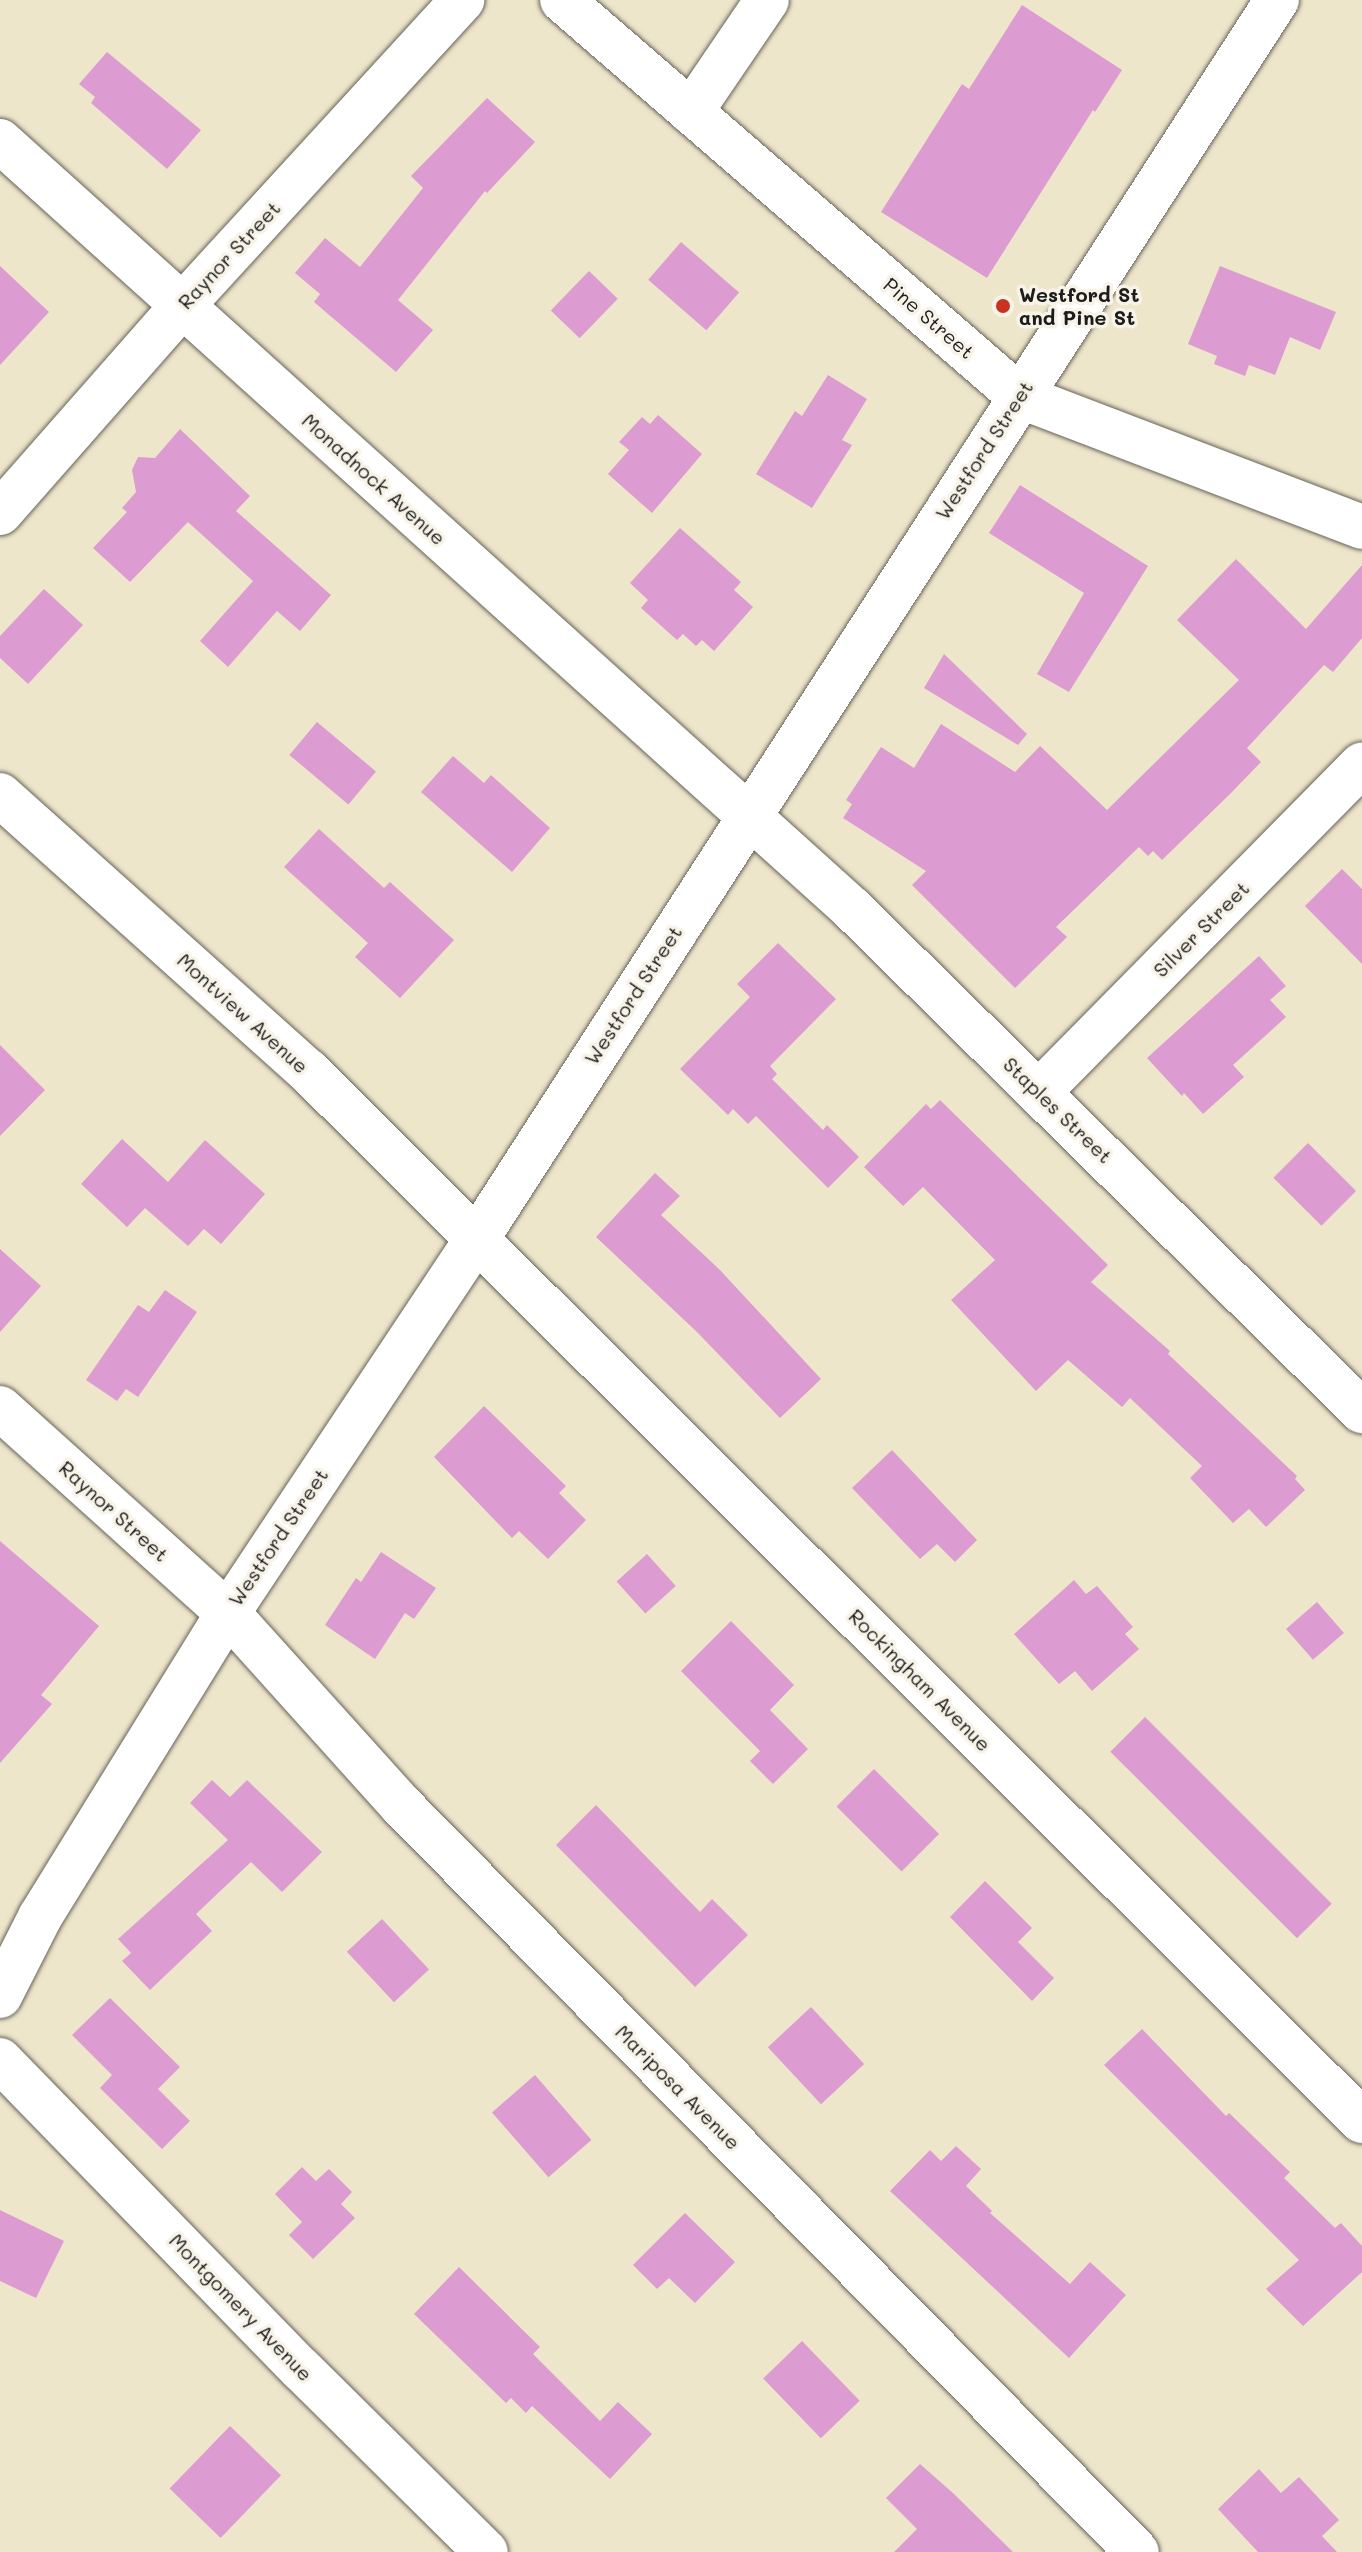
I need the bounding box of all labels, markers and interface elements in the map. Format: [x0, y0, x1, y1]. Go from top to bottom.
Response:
street label: Raynor Street [173, 196, 285, 314]
street label: Pine Street [879, 272, 979, 364]
place label: Westford St and Pine St [1019, 282, 1139, 329]
marker: Westford St and Pine St [994, 297, 1012, 315]
street label: Westford Street [930, 376, 1038, 524]
street label: Monadnock Avenue [297, 408, 451, 550]
street label: Silver Street [1148, 876, 1254, 982]
street label: Westford Street [579, 921, 687, 1069]
street label: Montview Avenue [173, 948, 313, 1078]
street label: Staples Street [999, 1052, 1117, 1168]
street label: Raynor Street [54, 1456, 174, 1566]
street label: Westford Street [223, 1464, 333, 1610]
street label: Rockingham Avenue [844, 1604, 996, 1756]
street label: Mariposa Avenue [611, 2020, 745, 2154]
street label: Montgomery Avenue [164, 2228, 318, 2386]

